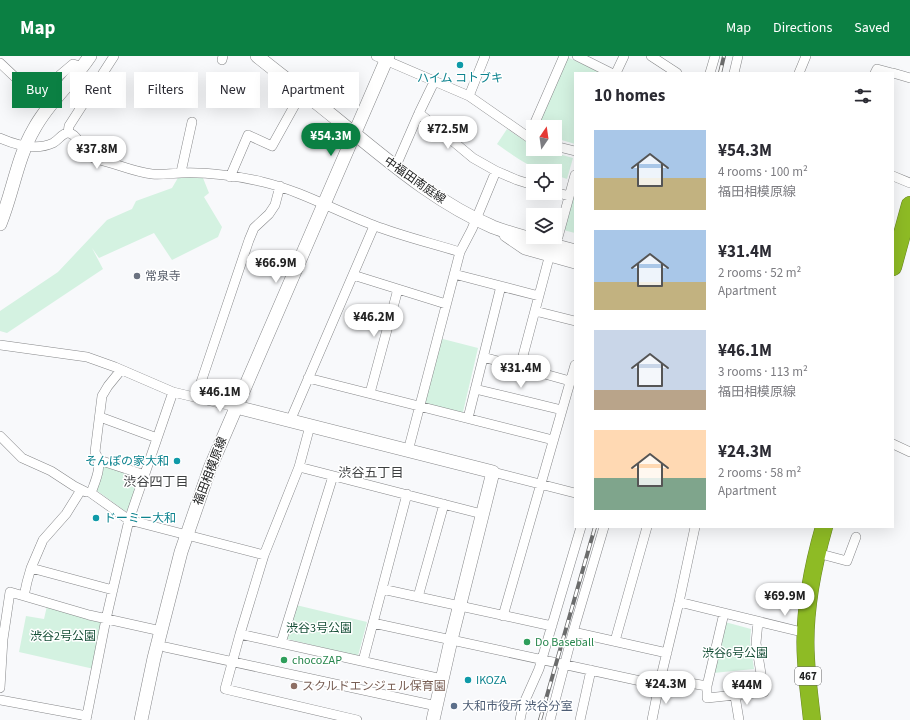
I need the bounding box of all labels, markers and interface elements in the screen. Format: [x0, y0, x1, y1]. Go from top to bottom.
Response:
text: Map [20, 15, 55, 42]
text: Map [726, 18, 751, 38]
text: Directions [773, 18, 832, 38]
text: Saved [854, 18, 890, 38]
marker: ハイム コトブキ [455, 60, 465, 70]
place label: ハイム コトブキ [417, 70, 503, 87]
chip: Buy [12, 72, 62, 108]
chip: Rent [70, 72, 126, 108]
chip: Filters [134, 72, 198, 108]
chip: New [206, 72, 260, 108]
chip: Apartment [268, 72, 359, 108]
text: 10 homes [594, 84, 665, 108]
icon: filters [852, 85, 874, 107]
pin: ¥72.5M [415, 116, 481, 150]
text: ¥72.5M [427, 120, 469, 138]
north arrow [526, 120, 562, 156]
map controls [526, 120, 562, 244]
pin: ¥54.3M [298, 123, 364, 157]
text: ¥54.3M [310, 127, 352, 145]
pin: ¥37.8M [64, 136, 130, 170]
text: ¥54.3M [718, 139, 772, 163]
text: ¥37.8M [76, 140, 118, 158]
icon: home [626, 146, 674, 194]
street label: 中福田南庭線 [380, 153, 449, 208]
text: 4 rooms · 100 m² [718, 163, 808, 181]
button: locate [526, 164, 562, 200]
text: 福田相模原線 [718, 183, 796, 201]
button: layers [526, 208, 562, 244]
text: ¥31.4M [718, 240, 772, 264]
icon: home [626, 246, 674, 294]
pin: ¥66.9M [243, 250, 309, 284]
text: ¥66.9M [255, 254, 297, 272]
text: 2 rooms · 52 m² [718, 264, 801, 282]
place label: 常泉寺 [145, 268, 181, 285]
marker: 常泉寺 [132, 271, 142, 281]
text: Apartment [718, 282, 776, 300]
pin: ¥46.2M [341, 304, 407, 338]
text: ¥46.2M [353, 308, 395, 326]
text: ¥46.1M [718, 339, 772, 363]
icon: home [626, 346, 674, 394]
pin: ¥31.4M [488, 355, 554, 389]
text: ¥31.4M [500, 359, 542, 377]
text: 3 rooms · 113 m² [718, 363, 808, 381]
pin: ¥46.1M [187, 379, 253, 413]
text: ¥46.1M [199, 383, 241, 401]
text: 福田相模原線 [718, 383, 796, 401]
street label: 福田相模原線 [190, 435, 231, 508]
text: ¥24.3M [718, 440, 772, 464]
icon: home [626, 446, 674, 494]
place label: そんぽの家大和 [85, 453, 169, 470]
marker: そんぽの家大和 [172, 456, 182, 466]
district label: 渋谷五丁目 [338, 464, 404, 482]
text: 2 rooms · 58 m² [718, 464, 801, 482]
district label: 渋谷四丁目 [123, 473, 189, 491]
text: Apartment [718, 482, 776, 500]
place label: ドーミー大和 [104, 510, 176, 527]
marker: ドーミー大和 [91, 513, 101, 523]
pin: ¥69.9M [752, 583, 818, 617]
text: ¥69.9M [764, 587, 806, 605]
park label: 渋谷3号公園 [286, 620, 352, 637]
park label: 渋谷2号公園 [30, 628, 96, 645]
place label: Do Baseball [535, 634, 594, 651]
marker: Do Baseball [522, 637, 532, 647]
park label: 渋谷6号公園 [702, 645, 768, 662]
place label: chocoZAP [292, 652, 342, 669]
marker: chocoZAP [279, 655, 289, 665]
road number: 467 [795, 667, 821, 685]
pin: ¥24.3M [633, 671, 699, 705]
place label: IKOZA [476, 672, 507, 689]
pin: ¥44M [723, 672, 771, 706]
marker: IKOZA [463, 675, 473, 685]
text: ¥24.3M [645, 675, 687, 693]
text: ¥44M [732, 676, 762, 694]
place label: スクルドエンジェル保育園 [302, 678, 446, 695]
marker: スクルドエンジェル保育園 [289, 681, 299, 691]
place label: 大和市役所 渋谷分室 [462, 698, 572, 715]
marker: 大和市役所 渋谷分室 [449, 701, 459, 711]

